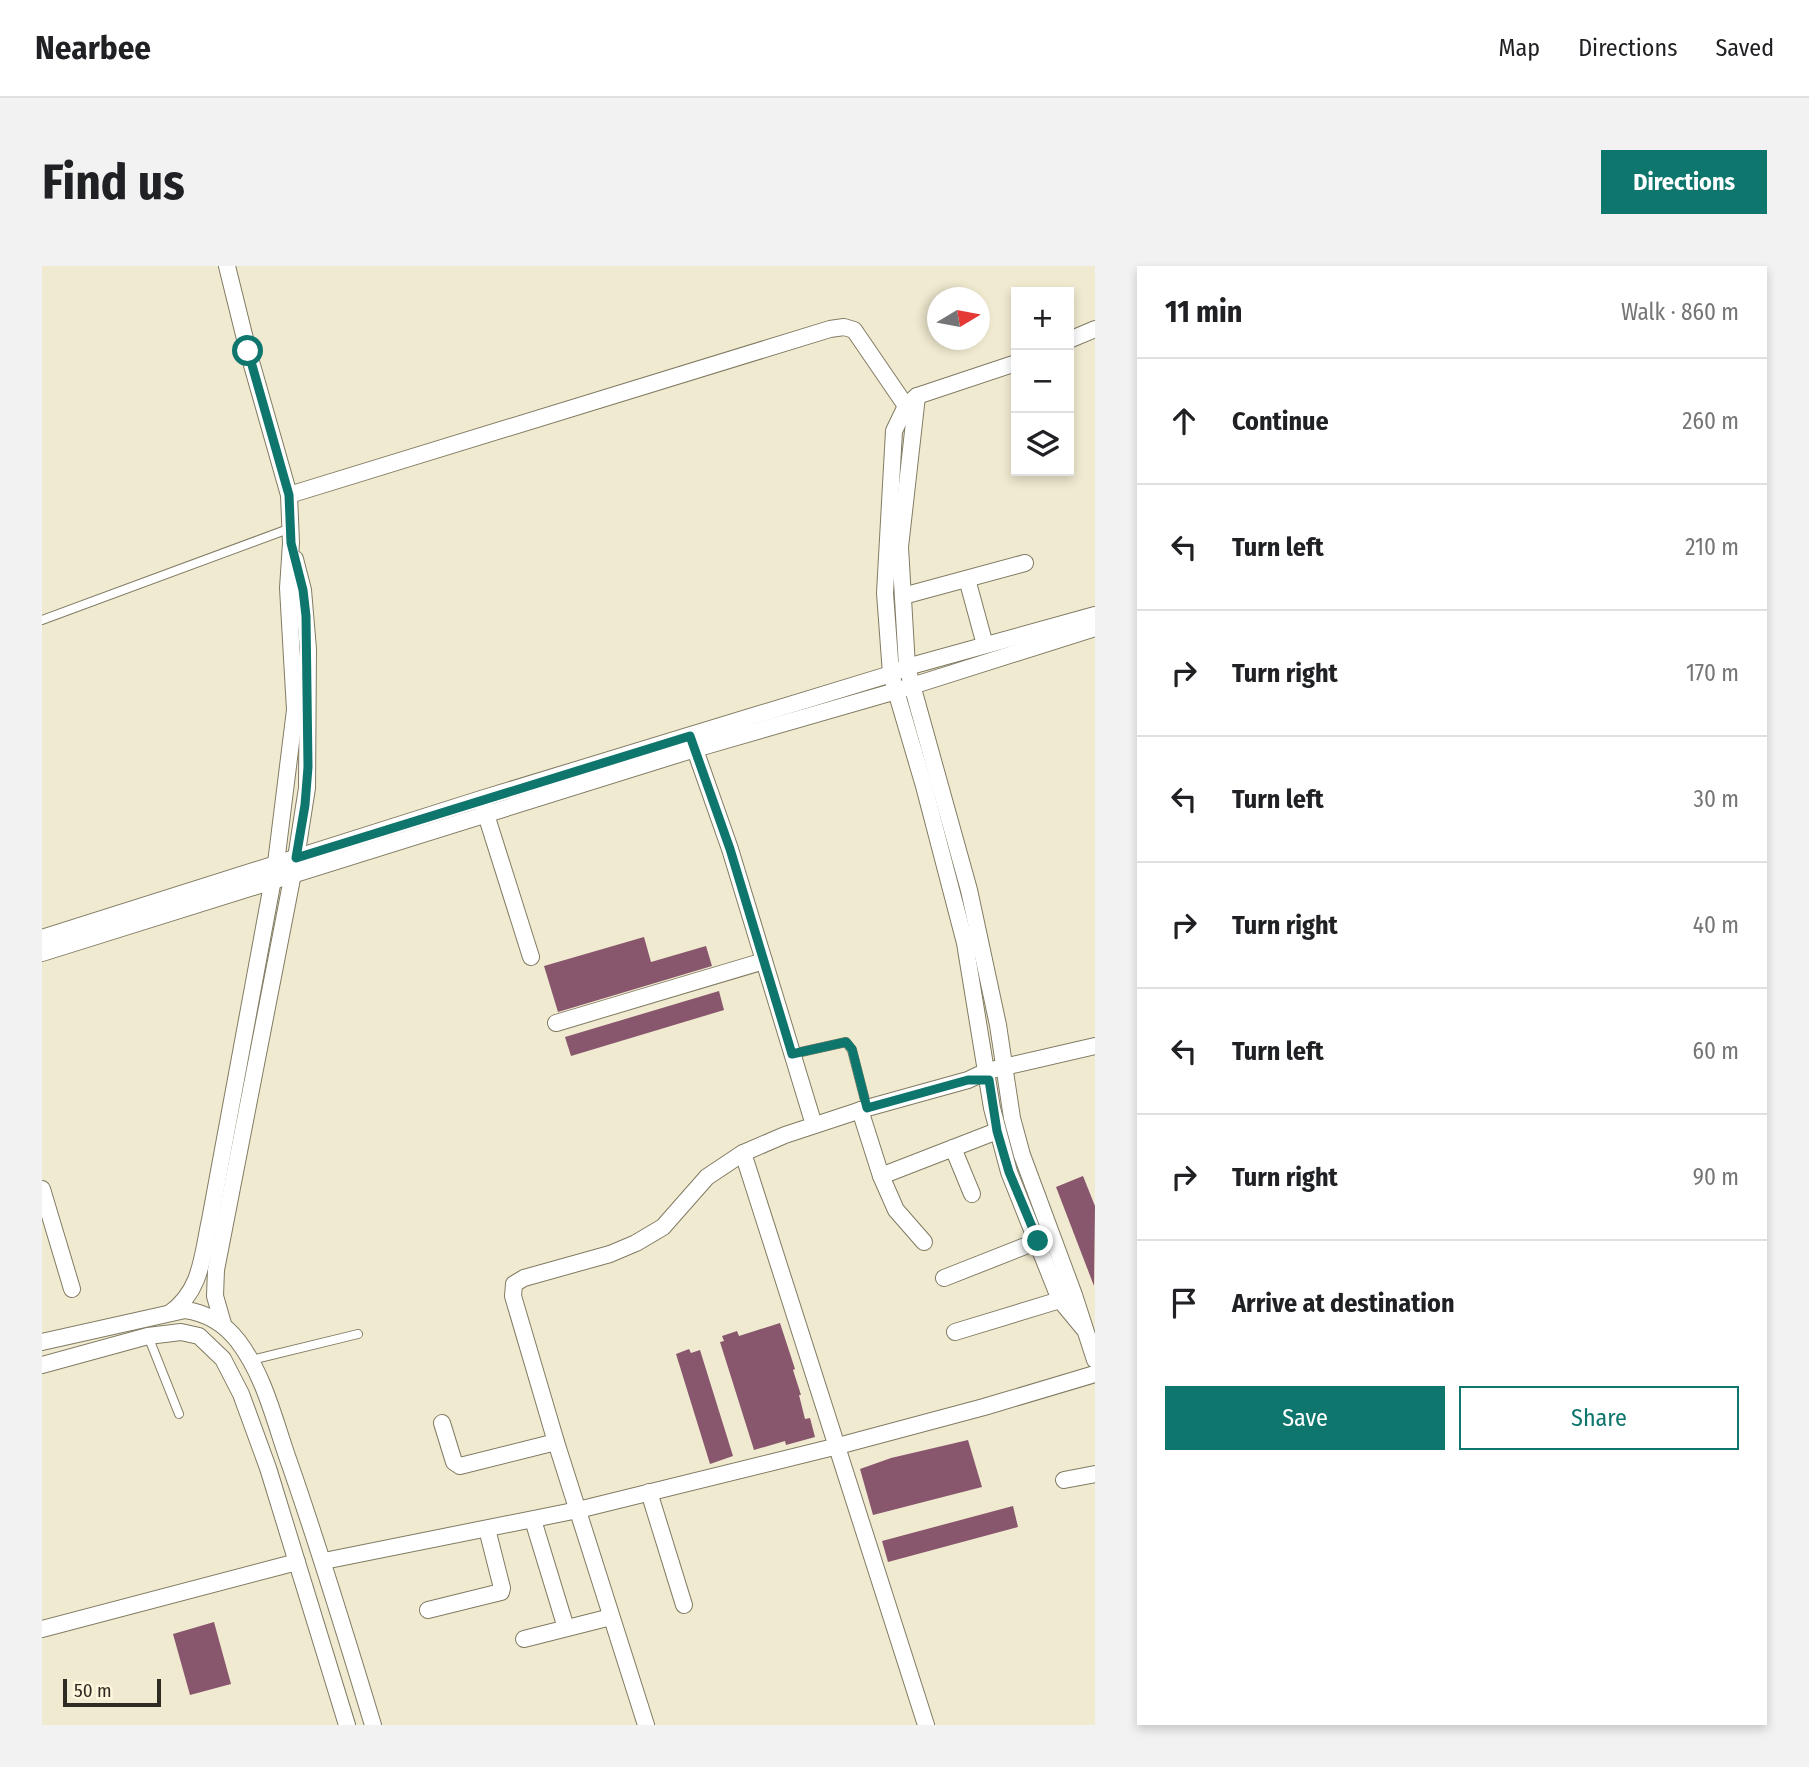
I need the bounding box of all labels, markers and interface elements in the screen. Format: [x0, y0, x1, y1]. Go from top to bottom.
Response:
text: Nearbee [35, 28, 151, 68]
text: Map [1499, 34, 1540, 62]
text: Directions [1578, 34, 1677, 62]
text: Saved [1715, 34, 1774, 62]
button: Directions [1601, 150, 1767, 214]
text: Find us [42, 153, 185, 212]
north arrow [927, 287, 990, 350]
map controls [1011, 287, 1074, 476]
button: + [1011, 287, 1074, 350]
text: 11 min [1165, 294, 1242, 330]
text: Walk · 860 m [1621, 298, 1739, 326]
route start [232, 335, 263, 366]
button: − [1011, 350, 1074, 413]
icon: ahead [1165, 402, 1203, 440]
text: Continue [1232, 406, 1329, 437]
text: 260 m [1682, 407, 1739, 435]
button: layers [1011, 413, 1074, 476]
icon: left [1165, 528, 1203, 566]
text: Turn left [1232, 532, 1324, 563]
text: 210 m [1685, 533, 1739, 561]
icon: right [1165, 654, 1203, 692]
text: Turn right [1232, 658, 1338, 689]
text: 170 m [1686, 659, 1739, 687]
icon: left [1165, 780, 1203, 818]
text: Turn left [1232, 784, 1324, 815]
text: 30 m [1694, 785, 1739, 813]
icon: right [1165, 906, 1203, 944]
text: Turn right [1232, 910, 1338, 941]
text: 40 m [1693, 911, 1739, 939]
icon: left [1165, 1032, 1203, 1070]
text: Turn left [1232, 1036, 1324, 1067]
text: 60 m [1693, 1037, 1739, 1065]
icon: right [1165, 1158, 1203, 1196]
text: Turn right [1232, 1162, 1338, 1193]
text: 90 m [1693, 1163, 1739, 1191]
route end [1022, 1225, 1053, 1256]
icon: arrive [1165, 1284, 1203, 1322]
text: Arrive at destination [1232, 1288, 1455, 1319]
button: Save [1165, 1386, 1445, 1450]
button: Share [1459, 1386, 1739, 1450]
scale bar [63, 1676, 161, 1708]
text: 50 m [74, 1679, 112, 1702]

